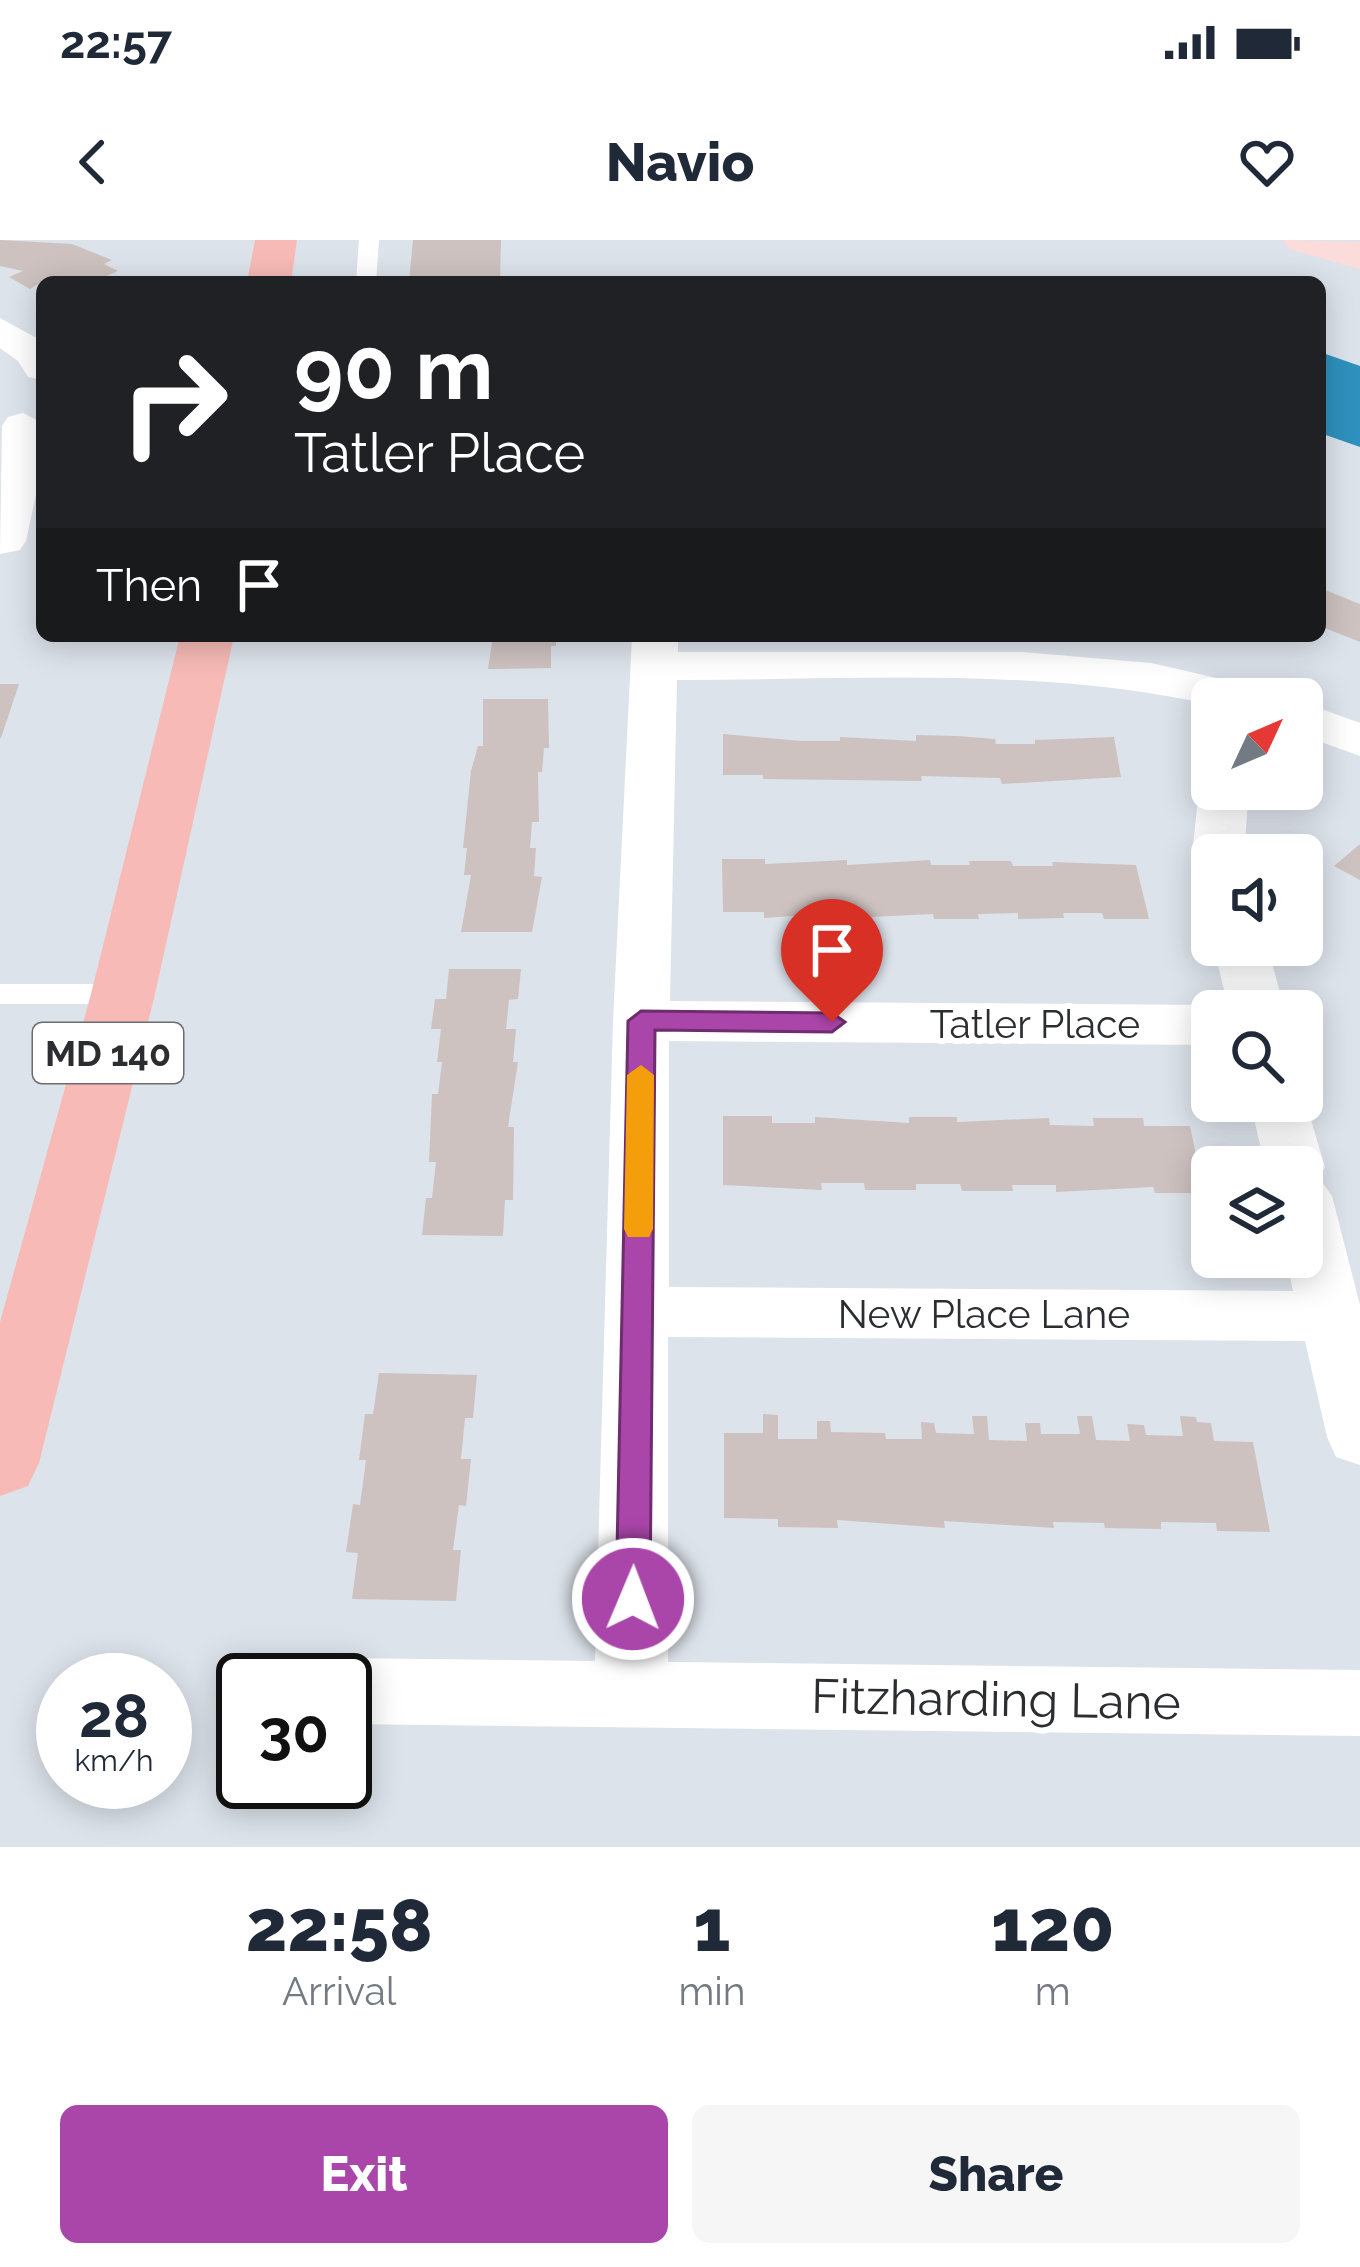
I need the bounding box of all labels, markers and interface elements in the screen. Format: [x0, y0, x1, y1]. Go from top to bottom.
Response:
text: 22:57 [60, 16, 172, 69]
icon: back [60, 129, 126, 195]
icon: heart [1234, 129, 1300, 195]
text: Navio [606, 130, 754, 194]
text: 90 m [294, 320, 493, 419]
icon: right [96, 324, 252, 480]
text: Tatler Place [294, 421, 585, 485]
icon: arrive [226, 552, 292, 618]
text: Then [96, 559, 202, 612]
north arrow [1191, 678, 1323, 810]
map controls [1191, 678, 1323, 1278]
button: sound [1191, 834, 1323, 966]
pin [781, 899, 883, 1022]
icon: arrive [799, 917, 865, 983]
button: search [1191, 990, 1323, 1122]
street label: Tatler Place [930, 1001, 1140, 1047]
road number: MD 140 [33, 1023, 183, 1083]
button: layers [1191, 1146, 1323, 1278]
street label: New Place Lane [838, 1291, 1130, 1337]
position arrow [570, 1536, 696, 1662]
speed limit sign: 30 [216, 1653, 372, 1809]
street label: Fitzharding Lane [811, 1668, 1181, 1730]
text: 28 [79, 1681, 149, 1751]
text: km/h [74, 1743, 154, 1778]
text: 22:58 [246, 1883, 433, 1968]
text: 1 [693, 1883, 731, 1968]
text: 120 [991, 1883, 1114, 1968]
text: Arrival [282, 1968, 396, 2014]
text: min [678, 1968, 745, 2014]
text: m [1035, 1968, 1071, 2014]
button: Exit [60, 2105, 668, 2243]
button: Share [692, 2105, 1300, 2243]

